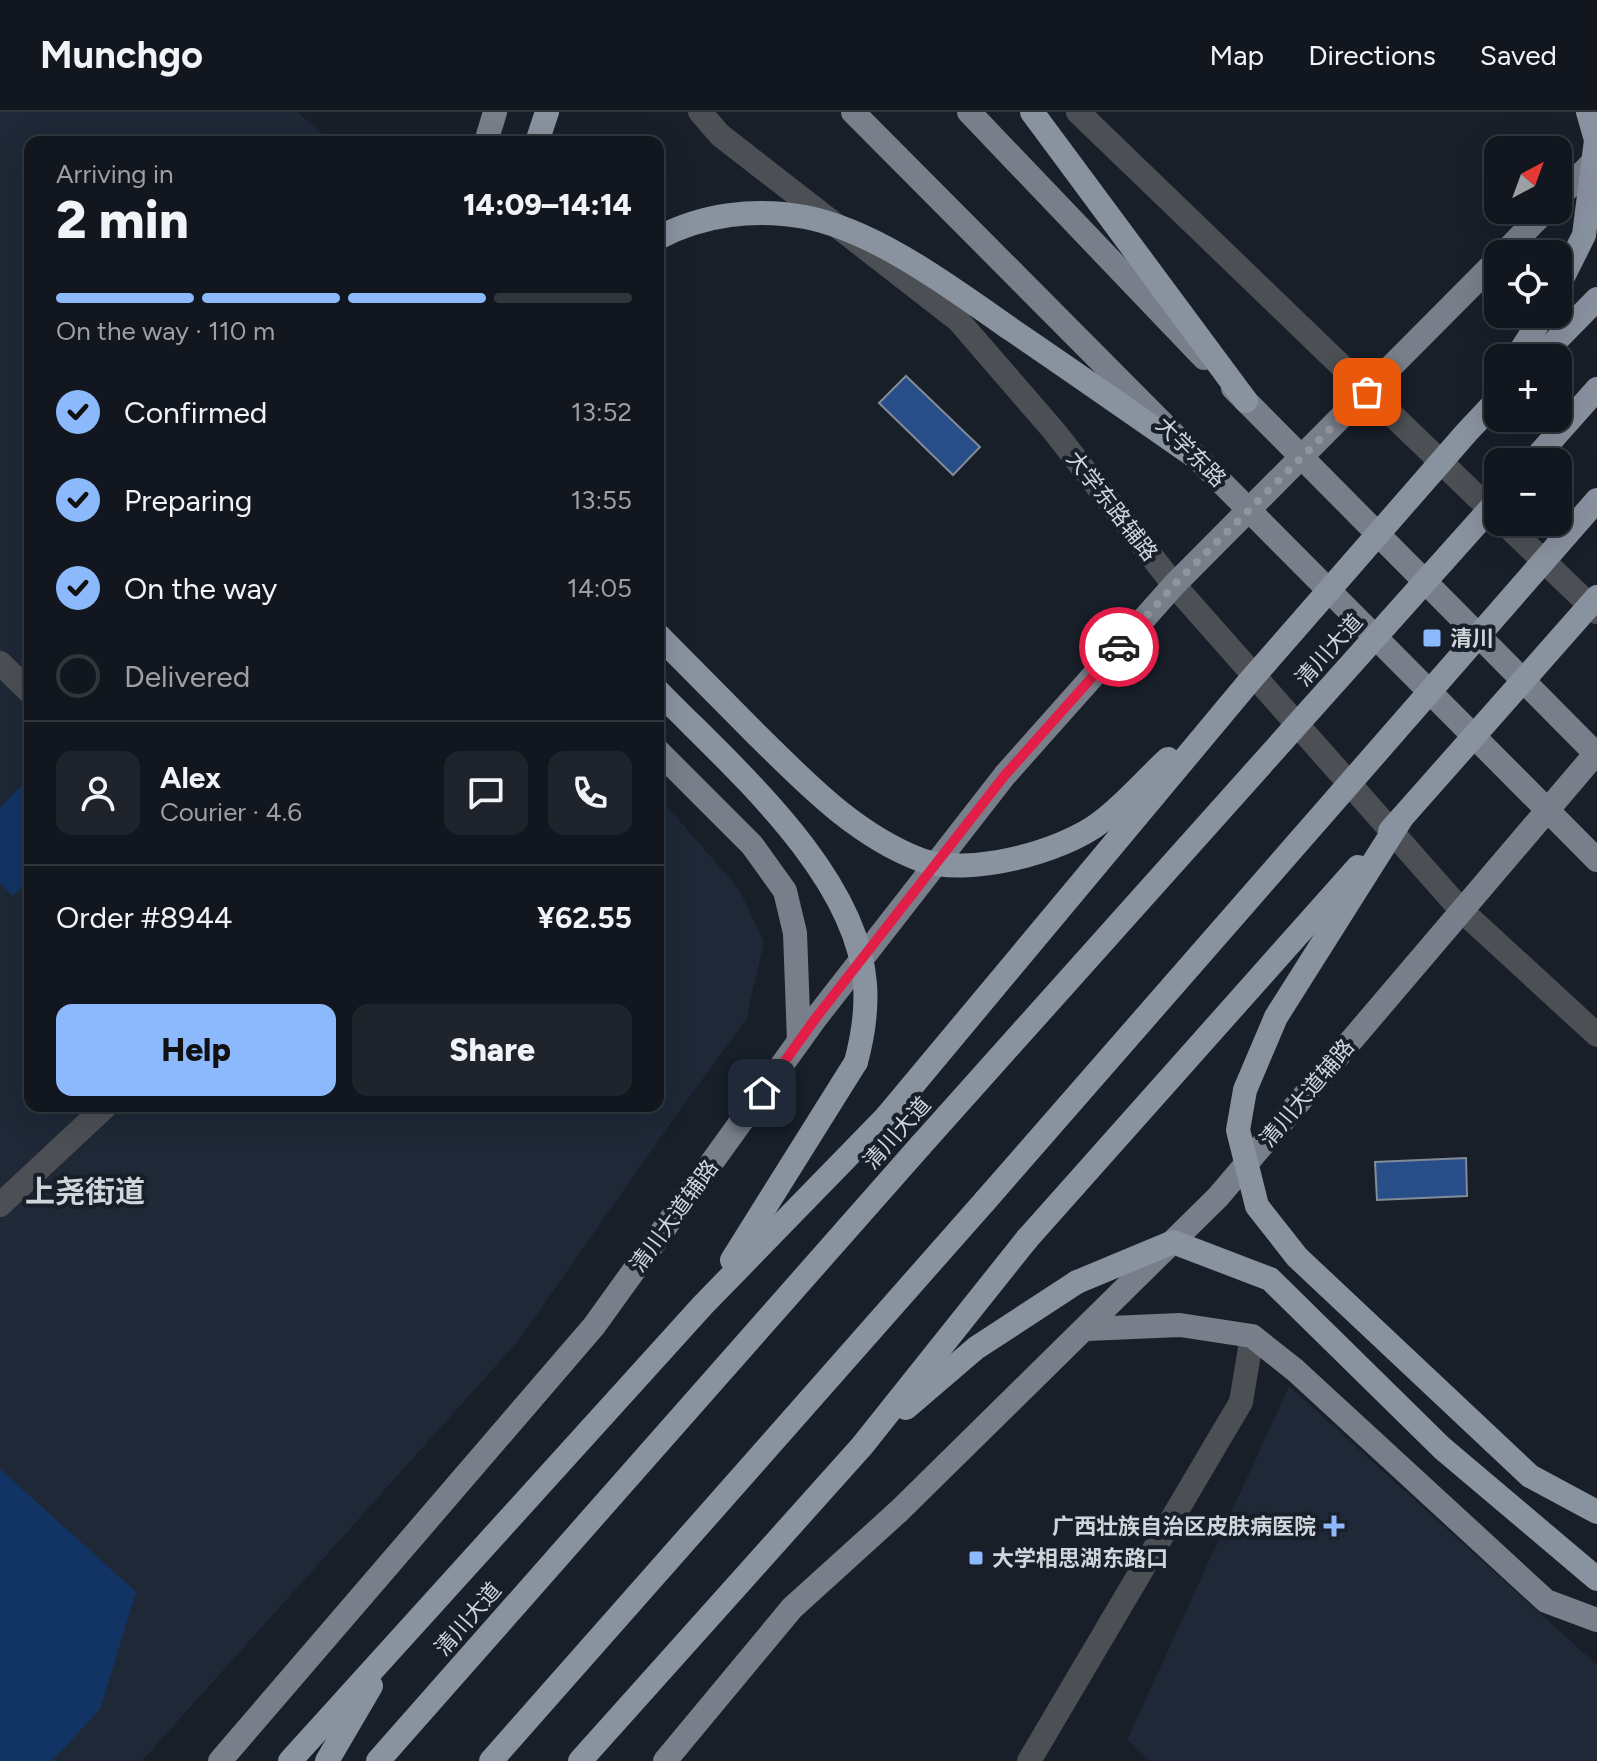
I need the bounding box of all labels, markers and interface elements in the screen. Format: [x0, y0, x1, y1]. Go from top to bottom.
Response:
text: Munchgo [40, 32, 203, 78]
text: Map [1210, 38, 1264, 72]
text: Directions [1308, 38, 1436, 72]
text: Saved [1480, 38, 1557, 72]
north arrow [1484, 136, 1572, 224]
map controls [1484, 136, 1572, 536]
text: Arriving in [56, 158, 174, 190]
text: 14:09–14:14 [463, 186, 632, 223]
text: 2 min [56, 189, 189, 251]
button: locate [1484, 240, 1572, 328]
text: On the way · 110 m [56, 315, 275, 347]
button: + [1484, 344, 1572, 432]
pin [1333, 358, 1401, 426]
icon: bag [1345, 370, 1389, 414]
icon: check [56, 390, 100, 434]
text: Confirmed [124, 394, 267, 431]
text: 13:52 [571, 396, 632, 428]
street label: 大学东路 [1150, 411, 1232, 493]
street label: 大学东路辅路 [1061, 446, 1163, 566]
button: − [1484, 448, 1572, 536]
icon: check [56, 478, 100, 522]
text: Preparing [124, 482, 252, 519]
text: 13:55 [571, 484, 632, 516]
icon: check [56, 566, 100, 610]
text: On the way [124, 570, 277, 607]
text: 14:05 [567, 572, 632, 604]
courier [1079, 607, 1159, 687]
street label: 清川大道 [1290, 608, 1368, 692]
icon: car [1097, 625, 1141, 669]
place label: 清川 [1450, 625, 1494, 652]
marker: 清川 [1421, 627, 1443, 649]
text: Delivered [124, 658, 250, 695]
button: person [56, 751, 140, 835]
button: chat [444, 751, 528, 835]
button: phone [548, 751, 632, 835]
text: Alex [160, 759, 221, 796]
text: Courier · 4.6 [160, 796, 302, 828]
text: Order #8944 [56, 899, 232, 936]
text: ¥62.55 [537, 899, 632, 936]
button: Help [56, 1004, 336, 1096]
button: Share [352, 1004, 632, 1096]
street label: 清川大道辅路 [1254, 1034, 1360, 1152]
pin [728, 1059, 796, 1127]
icon: home [740, 1071, 784, 1115]
street label: 清川大道 [858, 1091, 936, 1175]
street label: 清川大道辅路 [624, 1155, 724, 1277]
district label: 上尧街道 [25, 1173, 145, 1210]
place label: 广西壮族自治区皮肤病医院 [1052, 1513, 1316, 1540]
marker: 广西壮族自治区皮肤病医院 [1323, 1515, 1345, 1537]
place label: 大学相思湖东路口 [992, 1545, 1168, 1572]
marker: 大学相思湖东路口 [967, 1549, 985, 1567]
street label: 清川大道 [429, 1577, 507, 1661]

